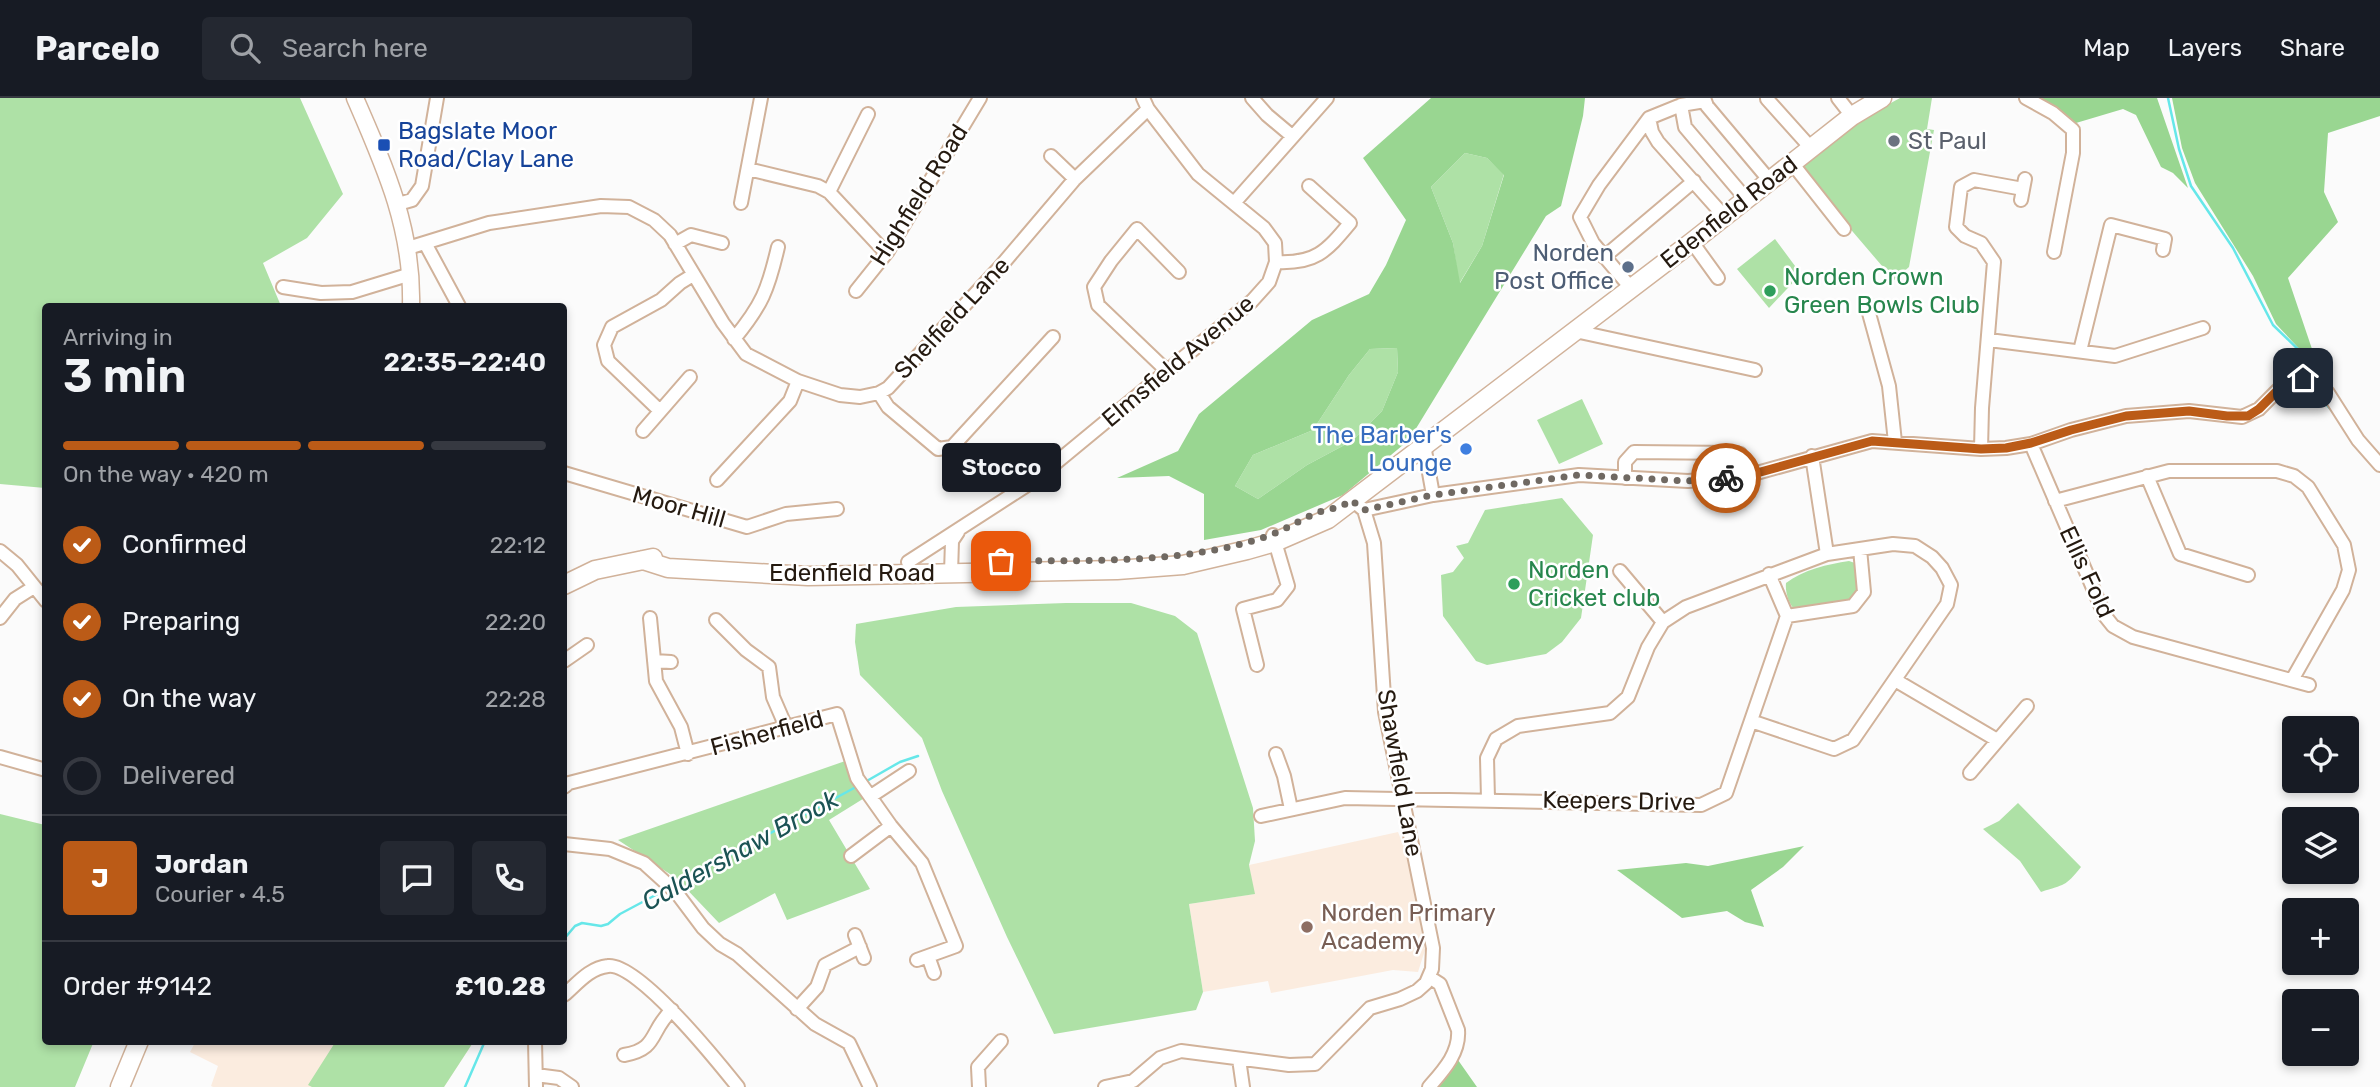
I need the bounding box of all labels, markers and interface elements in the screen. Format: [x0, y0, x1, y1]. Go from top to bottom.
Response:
search box [202, 17, 692, 80]
text: Parcelo [35, 29, 160, 68]
icon: search [226, 29, 264, 67]
text: Search here [282, 33, 428, 64]
text: Map [2083, 34, 2130, 62]
text: Layers [2168, 34, 2242, 62]
text: Share [2280, 34, 2345, 62]
place label: Bagslate Moor Road/Clay Lane [398, 117, 574, 173]
street label: Highfield Road [864, 119, 974, 271]
place label: St Paul [1908, 127, 1987, 155]
marker: St Paul [1886, 133, 1902, 149]
marker: Bagslate Moor Road/Clay Lane [376, 137, 392, 153]
street label: Edenfield Road [1655, 150, 1803, 274]
place label: Norden Post Office [1494, 239, 1614, 295]
street label: Shelfield Lane [889, 251, 1015, 385]
marker: Norden Post Office [1620, 259, 1636, 275]
place label: Norden Crown Green Bowls Club [1784, 263, 1980, 319]
marker: Norden Crown Green Bowls Club [1762, 283, 1778, 299]
street label: Elmsfield Avenue [1096, 289, 1260, 433]
text: Arriving in [63, 323, 173, 351]
text: 22:35–22:40 [383, 347, 546, 378]
pin [2273, 348, 2333, 408]
text: 3 min [63, 349, 186, 404]
icon: home [2284, 359, 2322, 397]
place label: The Barber's Lounge [1312, 421, 1452, 477]
marker: The Barber's Lounge [1458, 441, 1474, 457]
callout: Stocco [942, 442, 1060, 491]
courier [1691, 443, 1761, 513]
text: Stocco [962, 453, 1041, 481]
icon: bike [1707, 459, 1745, 497]
text: On the way · 420 m [63, 460, 269, 488]
street label: Moor Hill [629, 480, 729, 534]
street label: Ellis Fold [2054, 522, 2120, 622]
icon: check [63, 526, 101, 564]
text: Confirmed [122, 529, 247, 560]
text: 22:12 [490, 531, 546, 559]
pin [971, 531, 1031, 591]
icon: bag [982, 542, 1020, 580]
place label: Norden Cricket club [1528, 556, 1660, 612]
street label: Edenfield Road [769, 559, 935, 587]
marker: Norden Cricket club [1506, 576, 1522, 592]
icon: check [63, 603, 101, 641]
text: Preparing [122, 606, 240, 637]
text: 22:20 [485, 608, 546, 636]
icon: check [63, 680, 101, 718]
text: On the way [122, 683, 256, 714]
text: 22:28 [485, 685, 546, 713]
street label: Shawfield Lane [1372, 687, 1428, 859]
street label: Fisherfield [707, 704, 827, 762]
map controls [2282, 716, 2359, 1066]
button: locate [2282, 716, 2359, 793]
text: Delivered [122, 760, 235, 791]
water label: Caldershaw Brook [636, 783, 845, 917]
street label: Keepers Drive [1542, 786, 1696, 816]
button: layers [2282, 807, 2359, 884]
button: chat [380, 841, 454, 915]
button: phone [472, 841, 546, 915]
text: Jordan [155, 849, 248, 880]
text: J [91, 863, 109, 894]
text: Courier · 4.5 [155, 880, 285, 908]
button: + [2282, 898, 2359, 975]
place label: Norden Primary Academy [1321, 899, 1496, 955]
marker: Norden Primary Academy [1299, 919, 1315, 935]
text: Order #9142 [63, 971, 212, 1002]
text: £10.28 [455, 971, 546, 1002]
button: − [2282, 989, 2359, 1066]

